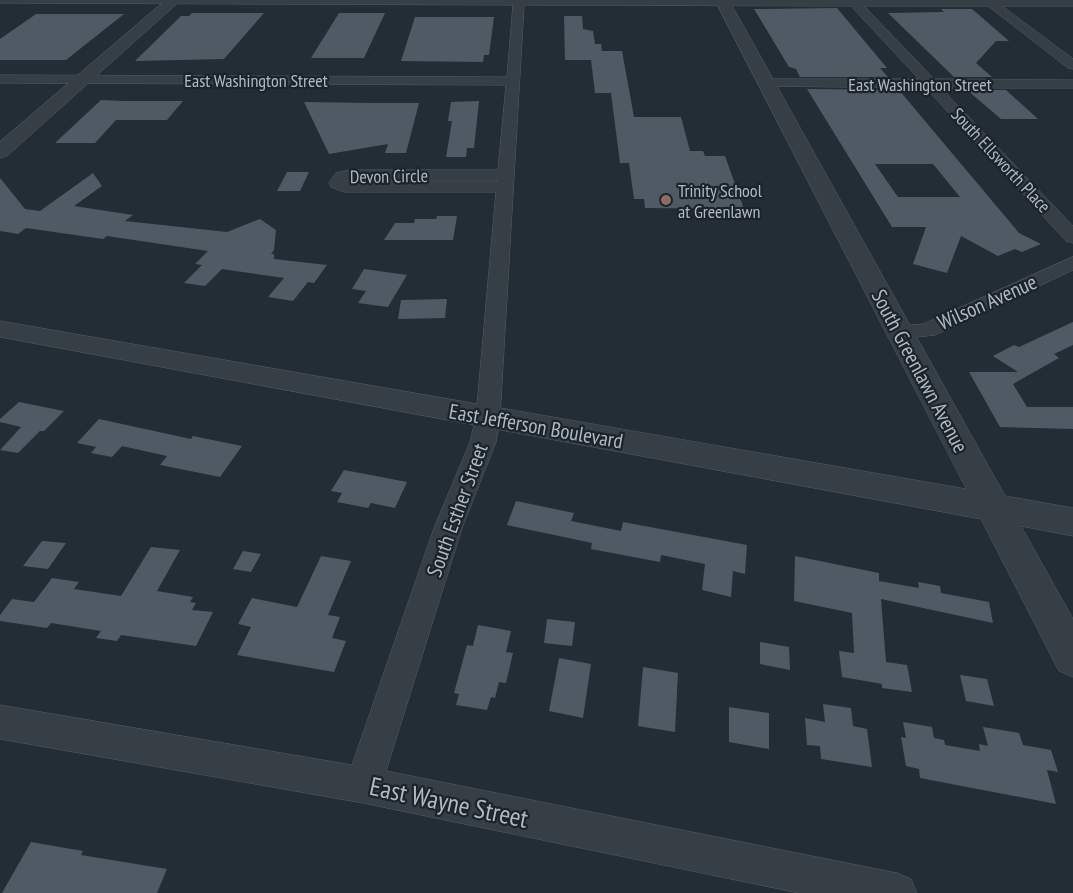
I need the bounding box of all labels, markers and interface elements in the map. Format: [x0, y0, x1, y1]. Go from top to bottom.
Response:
street label: East Washington Street [184, 69, 328, 92]
street label: East Washington Street [848, 73, 992, 96]
street label: South Ellsworth Place [946, 103, 1056, 217]
street label: Devon Circle [350, 164, 428, 188]
place label: Trinity School at Greenlawn [678, 179, 763, 223]
marker: Trinity School at Greenlawn [659, 193, 673, 207]
street label: Wilson Avenue [933, 268, 1041, 336]
street label: South Greenlawn Avenue [866, 285, 974, 457]
street label: East Jefferson Boulevard [447, 397, 625, 455]
street label: South Esther Street [420, 439, 494, 580]
street label: East Wayne Street [367, 769, 531, 835]

